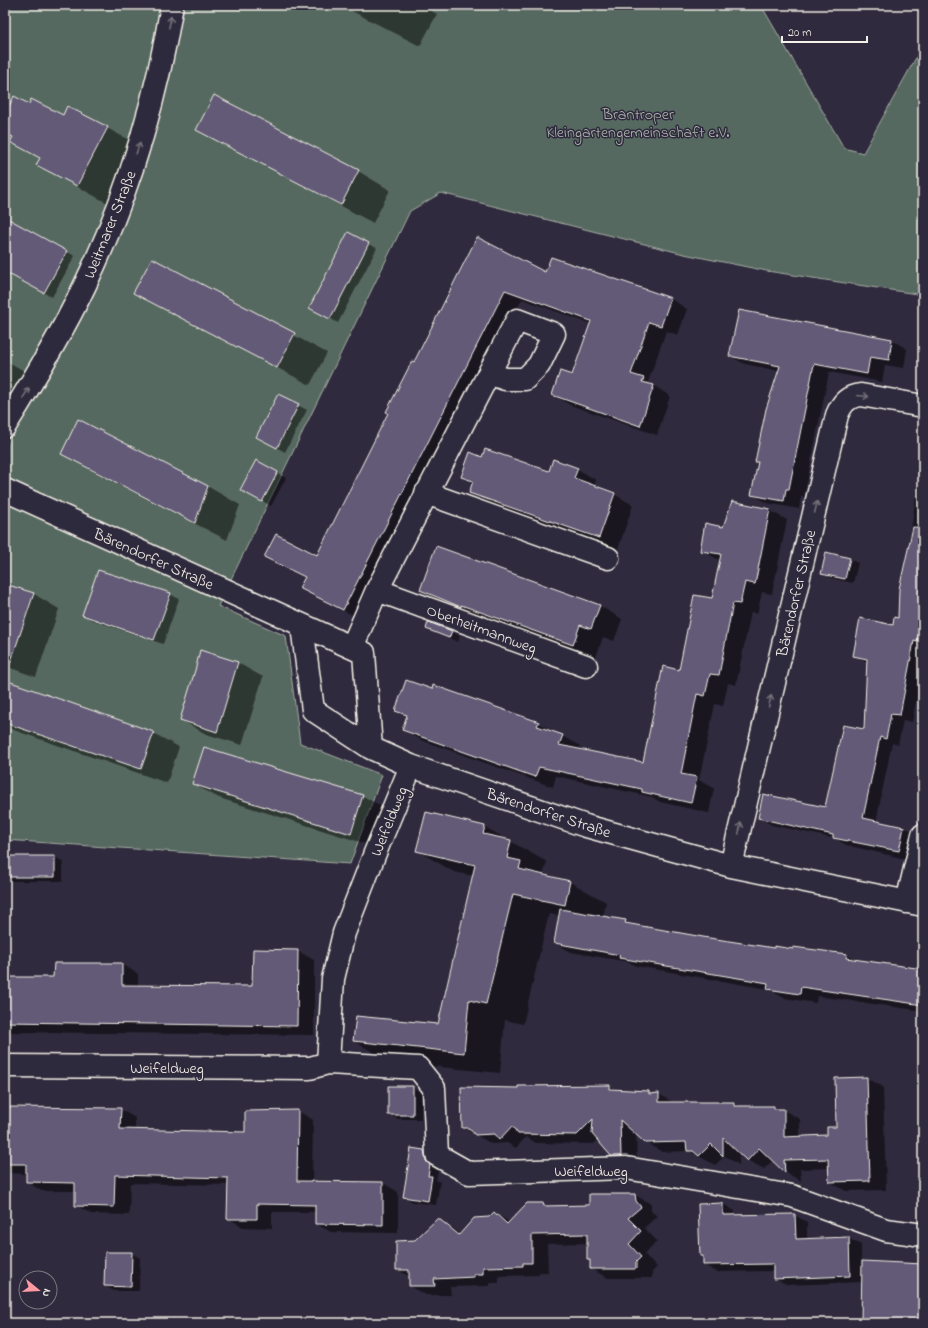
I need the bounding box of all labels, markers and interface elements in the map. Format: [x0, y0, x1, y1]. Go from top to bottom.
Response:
one-way arrow [166, 16, 174, 29]
scale bar [782, 18, 867, 44]
text: 20 m [788, 24, 811, 42]
park label: Brantroper Kleingartengemeinschaft e.V. [546, 103, 730, 145]
one-way arrow [135, 142, 142, 155]
street label: Weitmarer Straße [78, 166, 144, 282]
one-way arrow [22, 387, 30, 399]
one-way arrow [856, 392, 869, 399]
one-way arrow [812, 501, 820, 514]
street label: Bärendorfer Straße [88, 522, 218, 597]
street label: Bärendorfer Straße [770, 527, 823, 660]
street label: Oberheitmannweg [423, 599, 540, 661]
one-way arrow [767, 695, 774, 708]
street label: Bärendorfer Straße [482, 782, 614, 846]
street label: Weifeldweg [365, 783, 415, 860]
one-way arrow [737, 822, 745, 835]
street label: Weifeldweg [130, 1057, 204, 1081]
street label: Weifeldweg [554, 1160, 628, 1184]
north arrow [18, 1270, 58, 1310]
text: N [38, 1287, 55, 1299]

